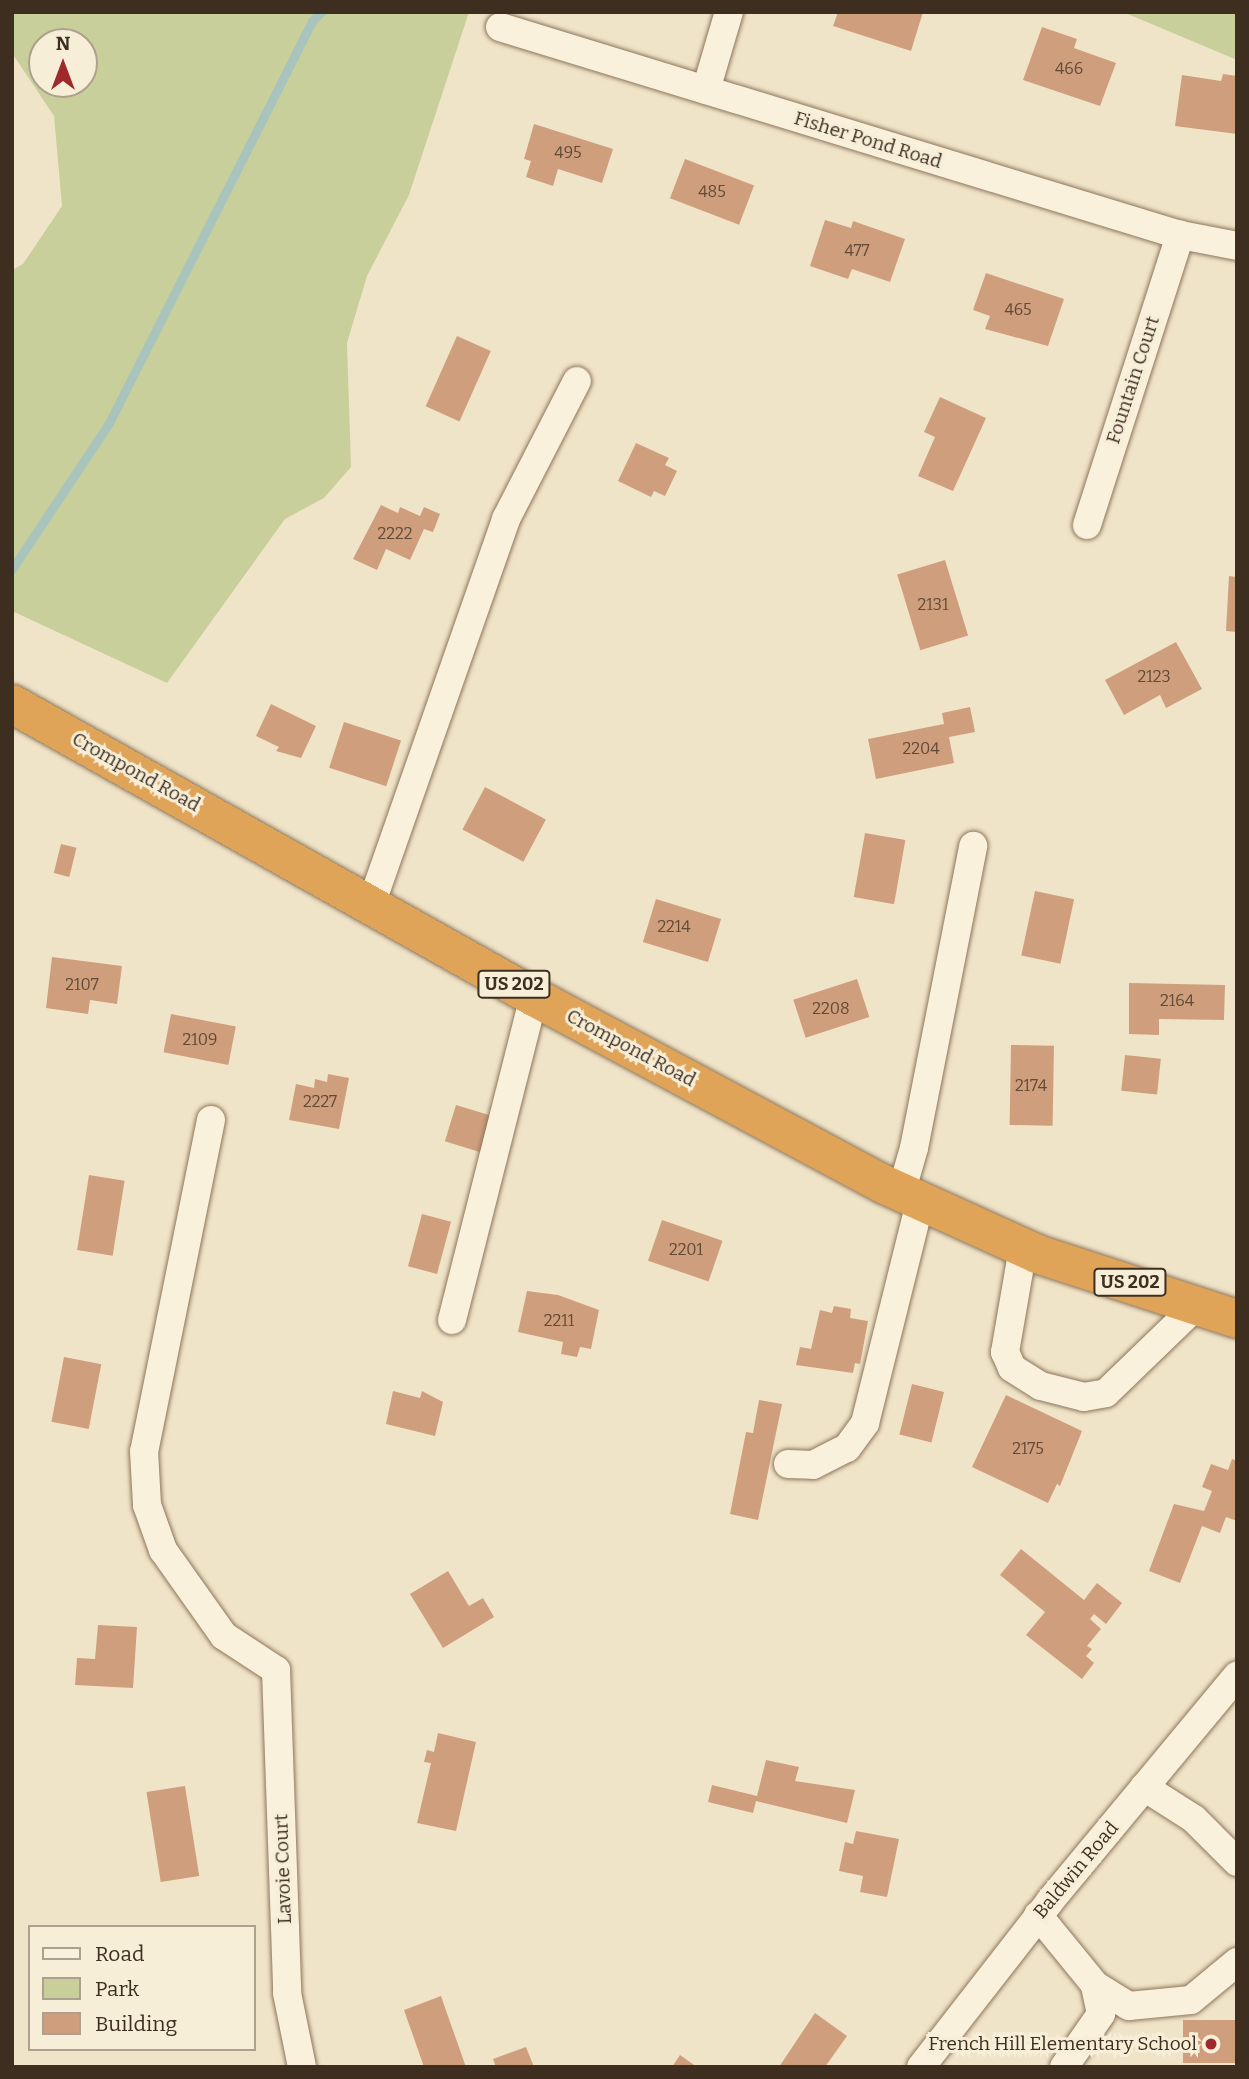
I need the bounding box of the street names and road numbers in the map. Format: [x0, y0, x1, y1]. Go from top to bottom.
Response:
street label: Fisher Pond Road [791, 107, 945, 173]
street label: Fountain Court [1102, 313, 1164, 447]
street label: Crompond Road [68, 727, 204, 817]
road number: US 202 [477, 970, 551, 999]
street label: Crompond Road [563, 1004, 699, 1092]
road number: US 202 [1093, 1268, 1167, 1296]
street label: Lavoie Court [270, 1813, 296, 1925]
street label: Baldwin Road [1029, 1817, 1123, 1923]

